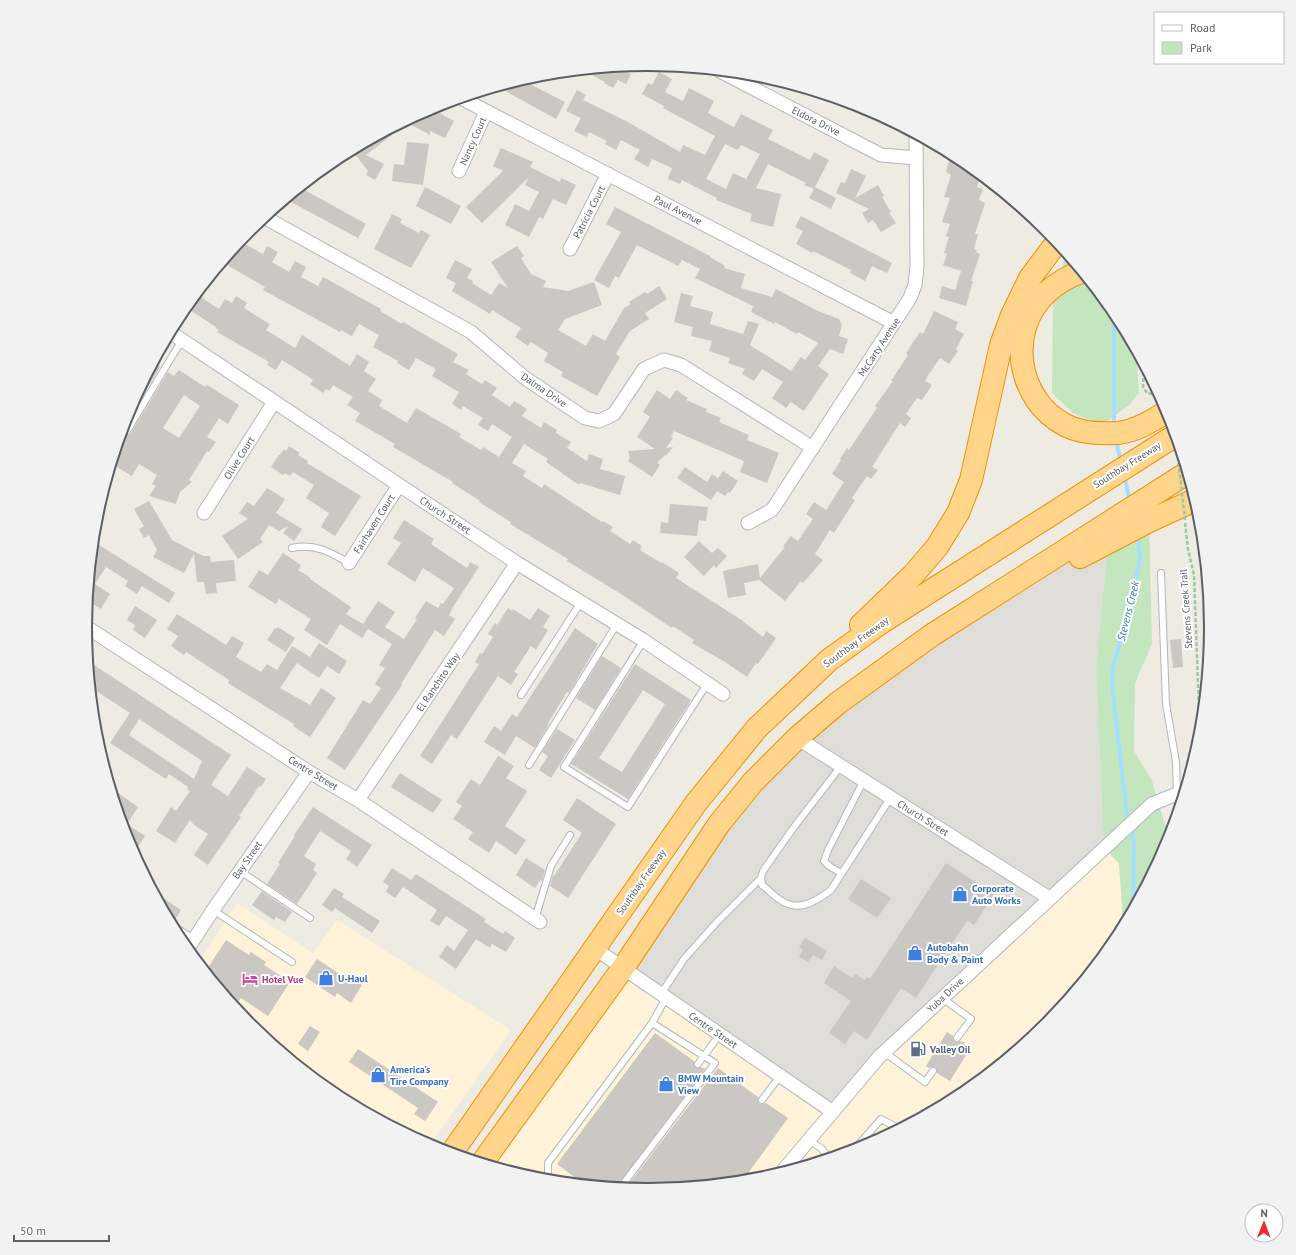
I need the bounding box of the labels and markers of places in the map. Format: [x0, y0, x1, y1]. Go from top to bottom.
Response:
place label: Corporate Auto Works [972, 882, 1021, 907]
shop icon: Corporate Auto Works [951, 885, 969, 903]
place label: Autobahn Body & Paint [927, 941, 984, 966]
shop icon: Autobahn Body & Paint [906, 944, 924, 962]
shop icon: U-Haul [317, 969, 335, 987]
hotel icon: Hotel Vue [241, 970, 259, 988]
place label: U-Haul [338, 972, 368, 985]
place label: Hotel Vue [262, 973, 303, 986]
fuel station icon: Valley Oil [909, 1040, 927, 1058]
place label: Valley Oil [929, 1043, 970, 1056]
place label: America's Tire Company [390, 1063, 449, 1088]
shop icon: America's Tire Company [369, 1066, 387, 1084]
place label: BMW Mountain View [677, 1072, 744, 1097]
shop icon: BMW Mountain View [657, 1075, 675, 1093]

